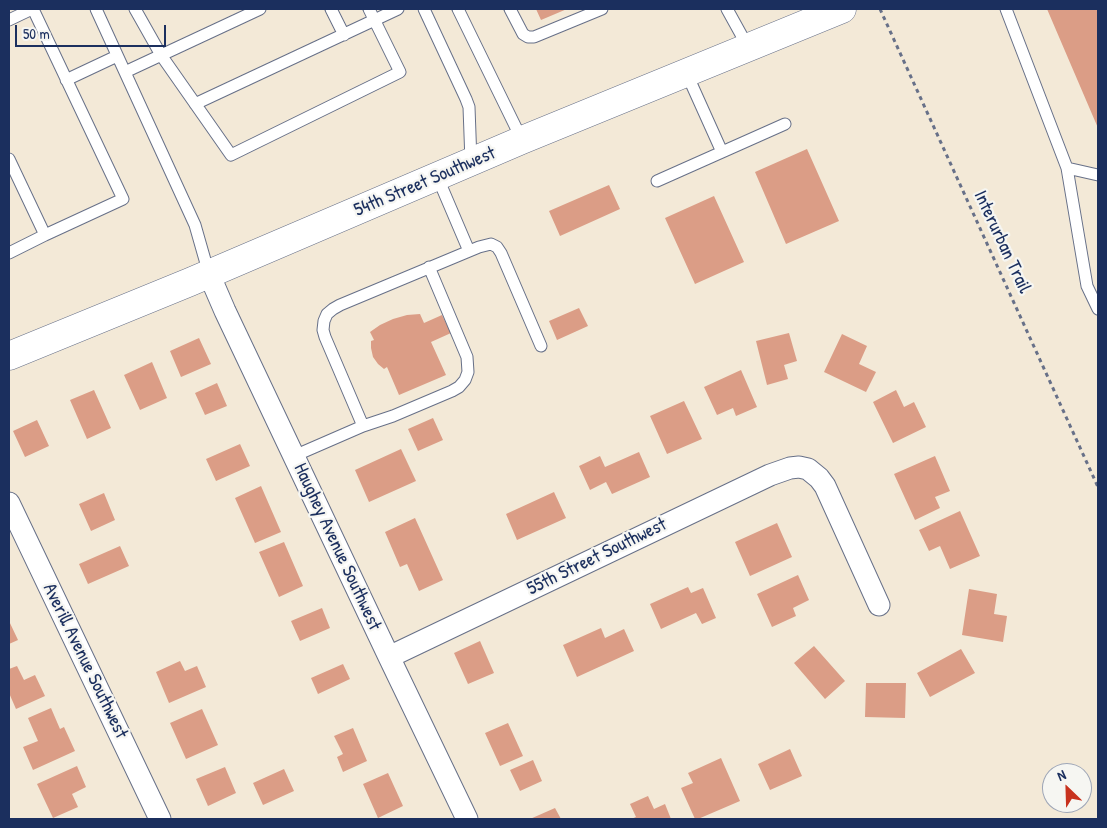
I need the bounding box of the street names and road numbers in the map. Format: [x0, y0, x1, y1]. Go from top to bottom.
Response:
street label: 54th Street Southwest [351, 142, 499, 222]
street label: Interurban Trail [968, 187, 1036, 297]
street label: Haughey Avenue Southwest [288, 460, 386, 634]
street label: 55th Street Southwest [524, 513, 670, 601]
street label: Averill Avenue Southwest [38, 580, 132, 742]

